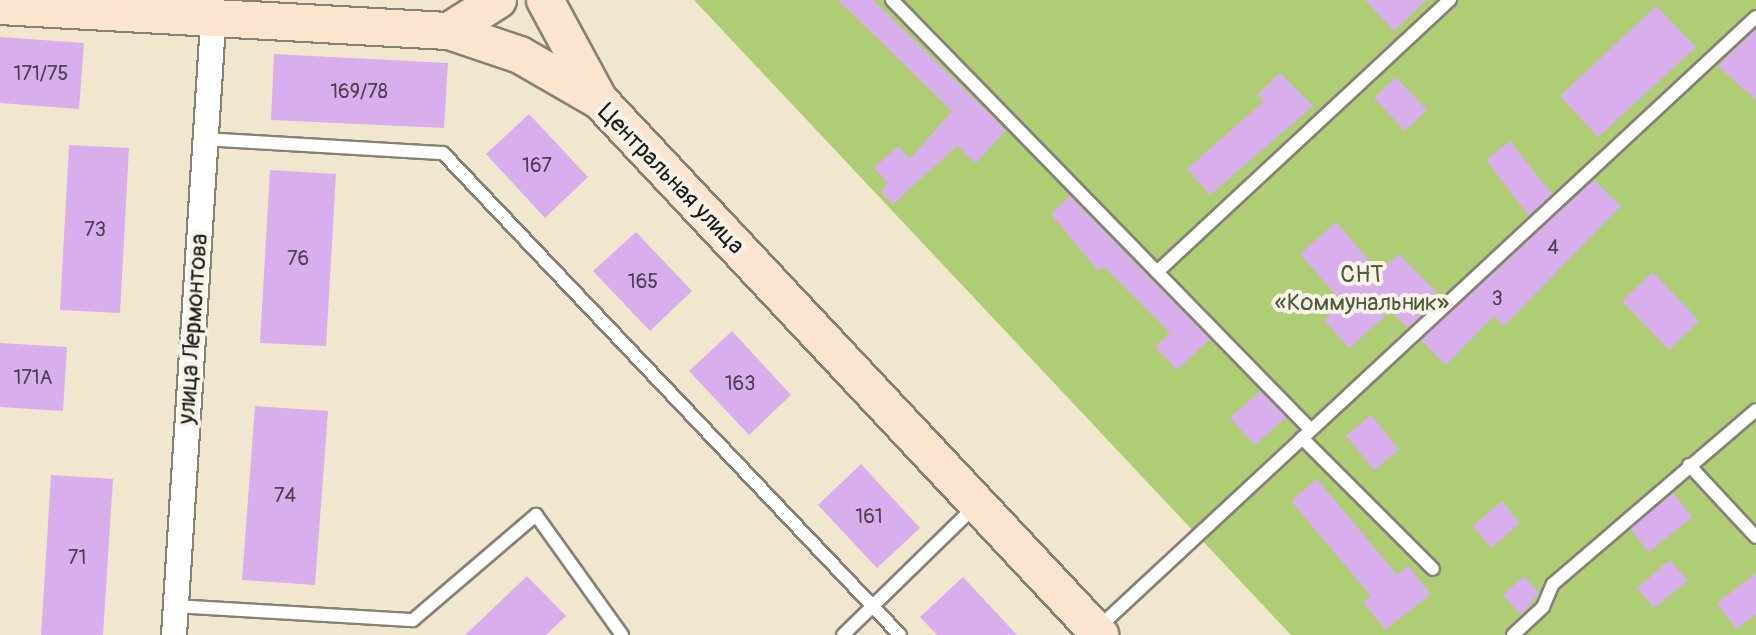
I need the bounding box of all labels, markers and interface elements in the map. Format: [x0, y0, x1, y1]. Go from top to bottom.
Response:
house number: 171/75 [14, 61, 68, 85]
house number: 169/78 [330, 79, 388, 103]
street label: Центральная улица [592, 98, 750, 260]
house number: 167 [522, 153, 552, 177]
house number: 73 [84, 217, 106, 241]
street label: улица Лермонтова [172, 233, 214, 425]
house number: 4 [1547, 235, 1559, 259]
house number: 76 [287, 246, 309, 270]
park label: СНТ «Коммунальник» [1275, 261, 1449, 317]
house number: 165 [628, 269, 658, 293]
house number: 3 [1491, 286, 1503, 310]
house number: 171А [13, 365, 53, 389]
house number: 163 [725, 371, 755, 395]
house number: 74 [274, 483, 296, 507]
house number: 161 [855, 504, 883, 528]
house number: 71 [68, 545, 86, 569]

